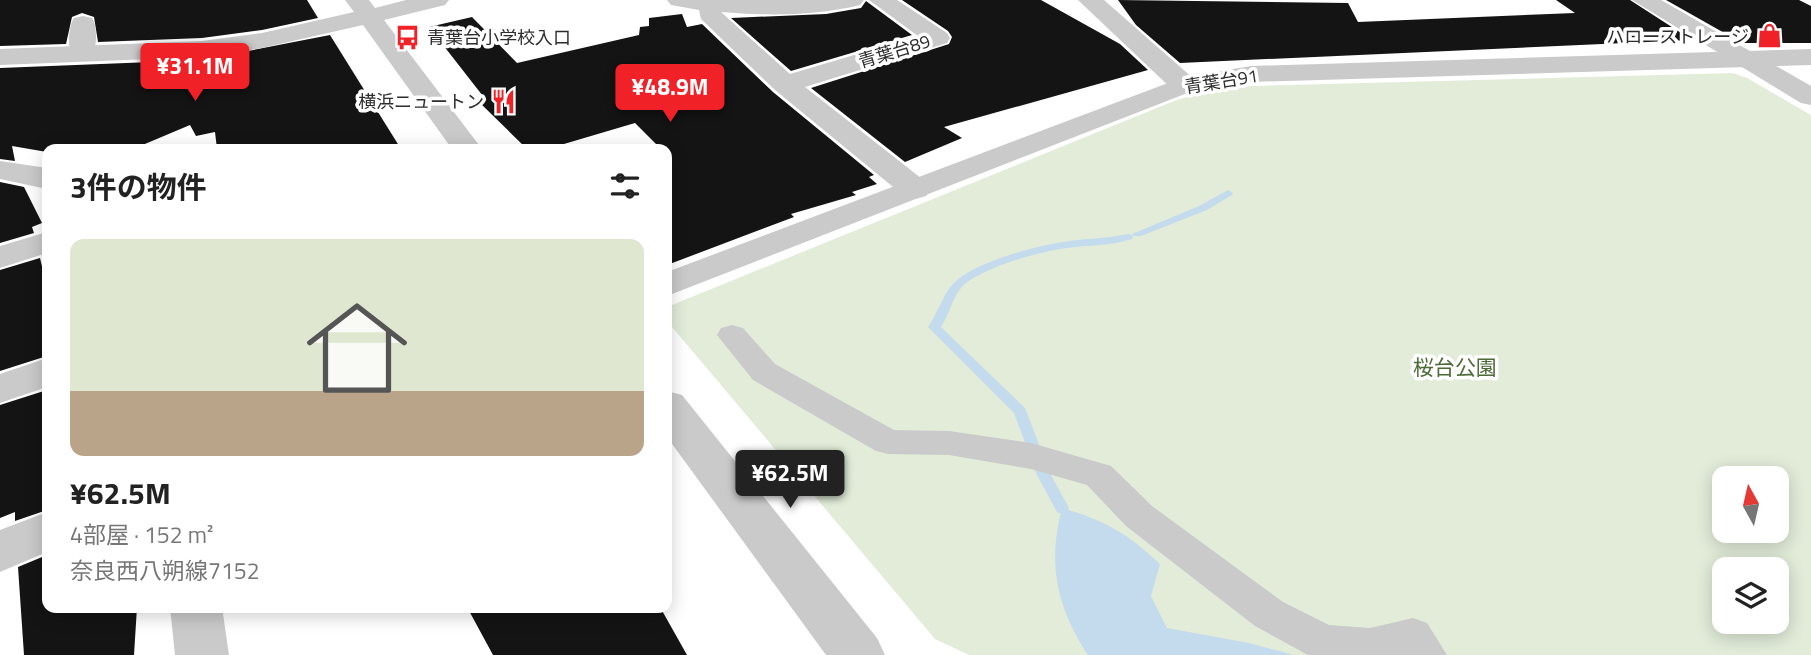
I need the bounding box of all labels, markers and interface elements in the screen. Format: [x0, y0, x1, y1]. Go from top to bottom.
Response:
shop icon: ハローストレージ [1755, 22, 1783, 50]
bus stop icon: 青葉台小学校入口 [393, 23, 421, 51]
place label: ハローストレージ [1606, 23, 1749, 50]
place label: 青葉台小学校入口 [427, 24, 571, 51]
street label: 青葉台89 [855, 27, 933, 75]
pin: ¥31.1M [138, 43, 252, 103]
text: ¥31.1M [156, 48, 234, 83]
street label: 青葉台91 [1182, 62, 1260, 100]
pin: ¥48.9M [613, 64, 727, 124]
text: ¥48.9M [631, 69, 709, 104]
restaurant icon: 横浜ニュートン [490, 87, 518, 115]
place label: 横浜ニュートン [358, 88, 484, 115]
text: 3件の物件 [70, 164, 207, 210]
icon: filters [606, 167, 644, 205]
icon: home [294, 285, 420, 411]
park label: 桜台公園 [1413, 351, 1497, 383]
pin: ¥62.5M [733, 450, 847, 510]
text: ¥62.5M [751, 455, 829, 490]
north arrow [1712, 466, 1788, 542]
map controls [1712, 466, 1789, 634]
text: ¥62.5M [70, 470, 171, 516]
text: 4部屋 · 152 m² [70, 517, 213, 552]
text: 奈良西八朔線7152 [70, 553, 260, 588]
button: layers [1712, 557, 1789, 634]

